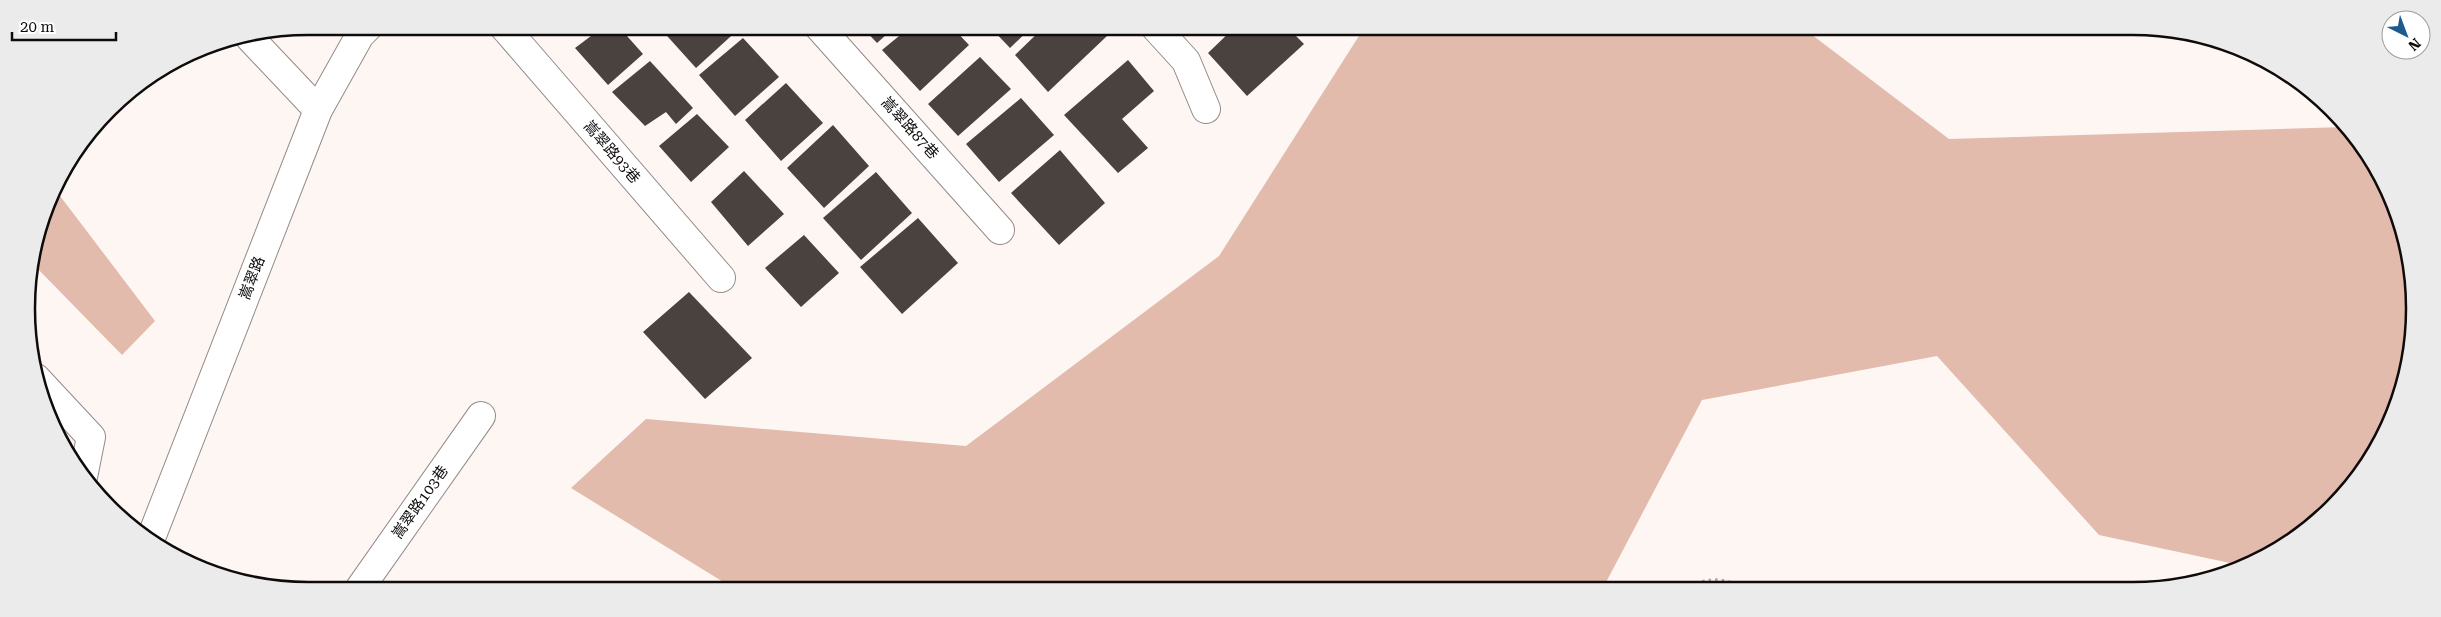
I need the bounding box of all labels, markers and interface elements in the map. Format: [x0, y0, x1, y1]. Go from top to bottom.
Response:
scale bar [12, 10, 116, 42]
north arrow [2381, 10, 2431, 60]
text: 20 m [20, 18, 55, 36]
text: N [2405, 35, 2424, 54]
street label: 嵩翠路87巷 [878, 93, 942, 163]
street label: 嵩翠路93巷 [580, 117, 644, 187]
street label: 嵩翠路 [236, 254, 268, 302]
street label: 嵩翠路103巷 [388, 462, 452, 542]

